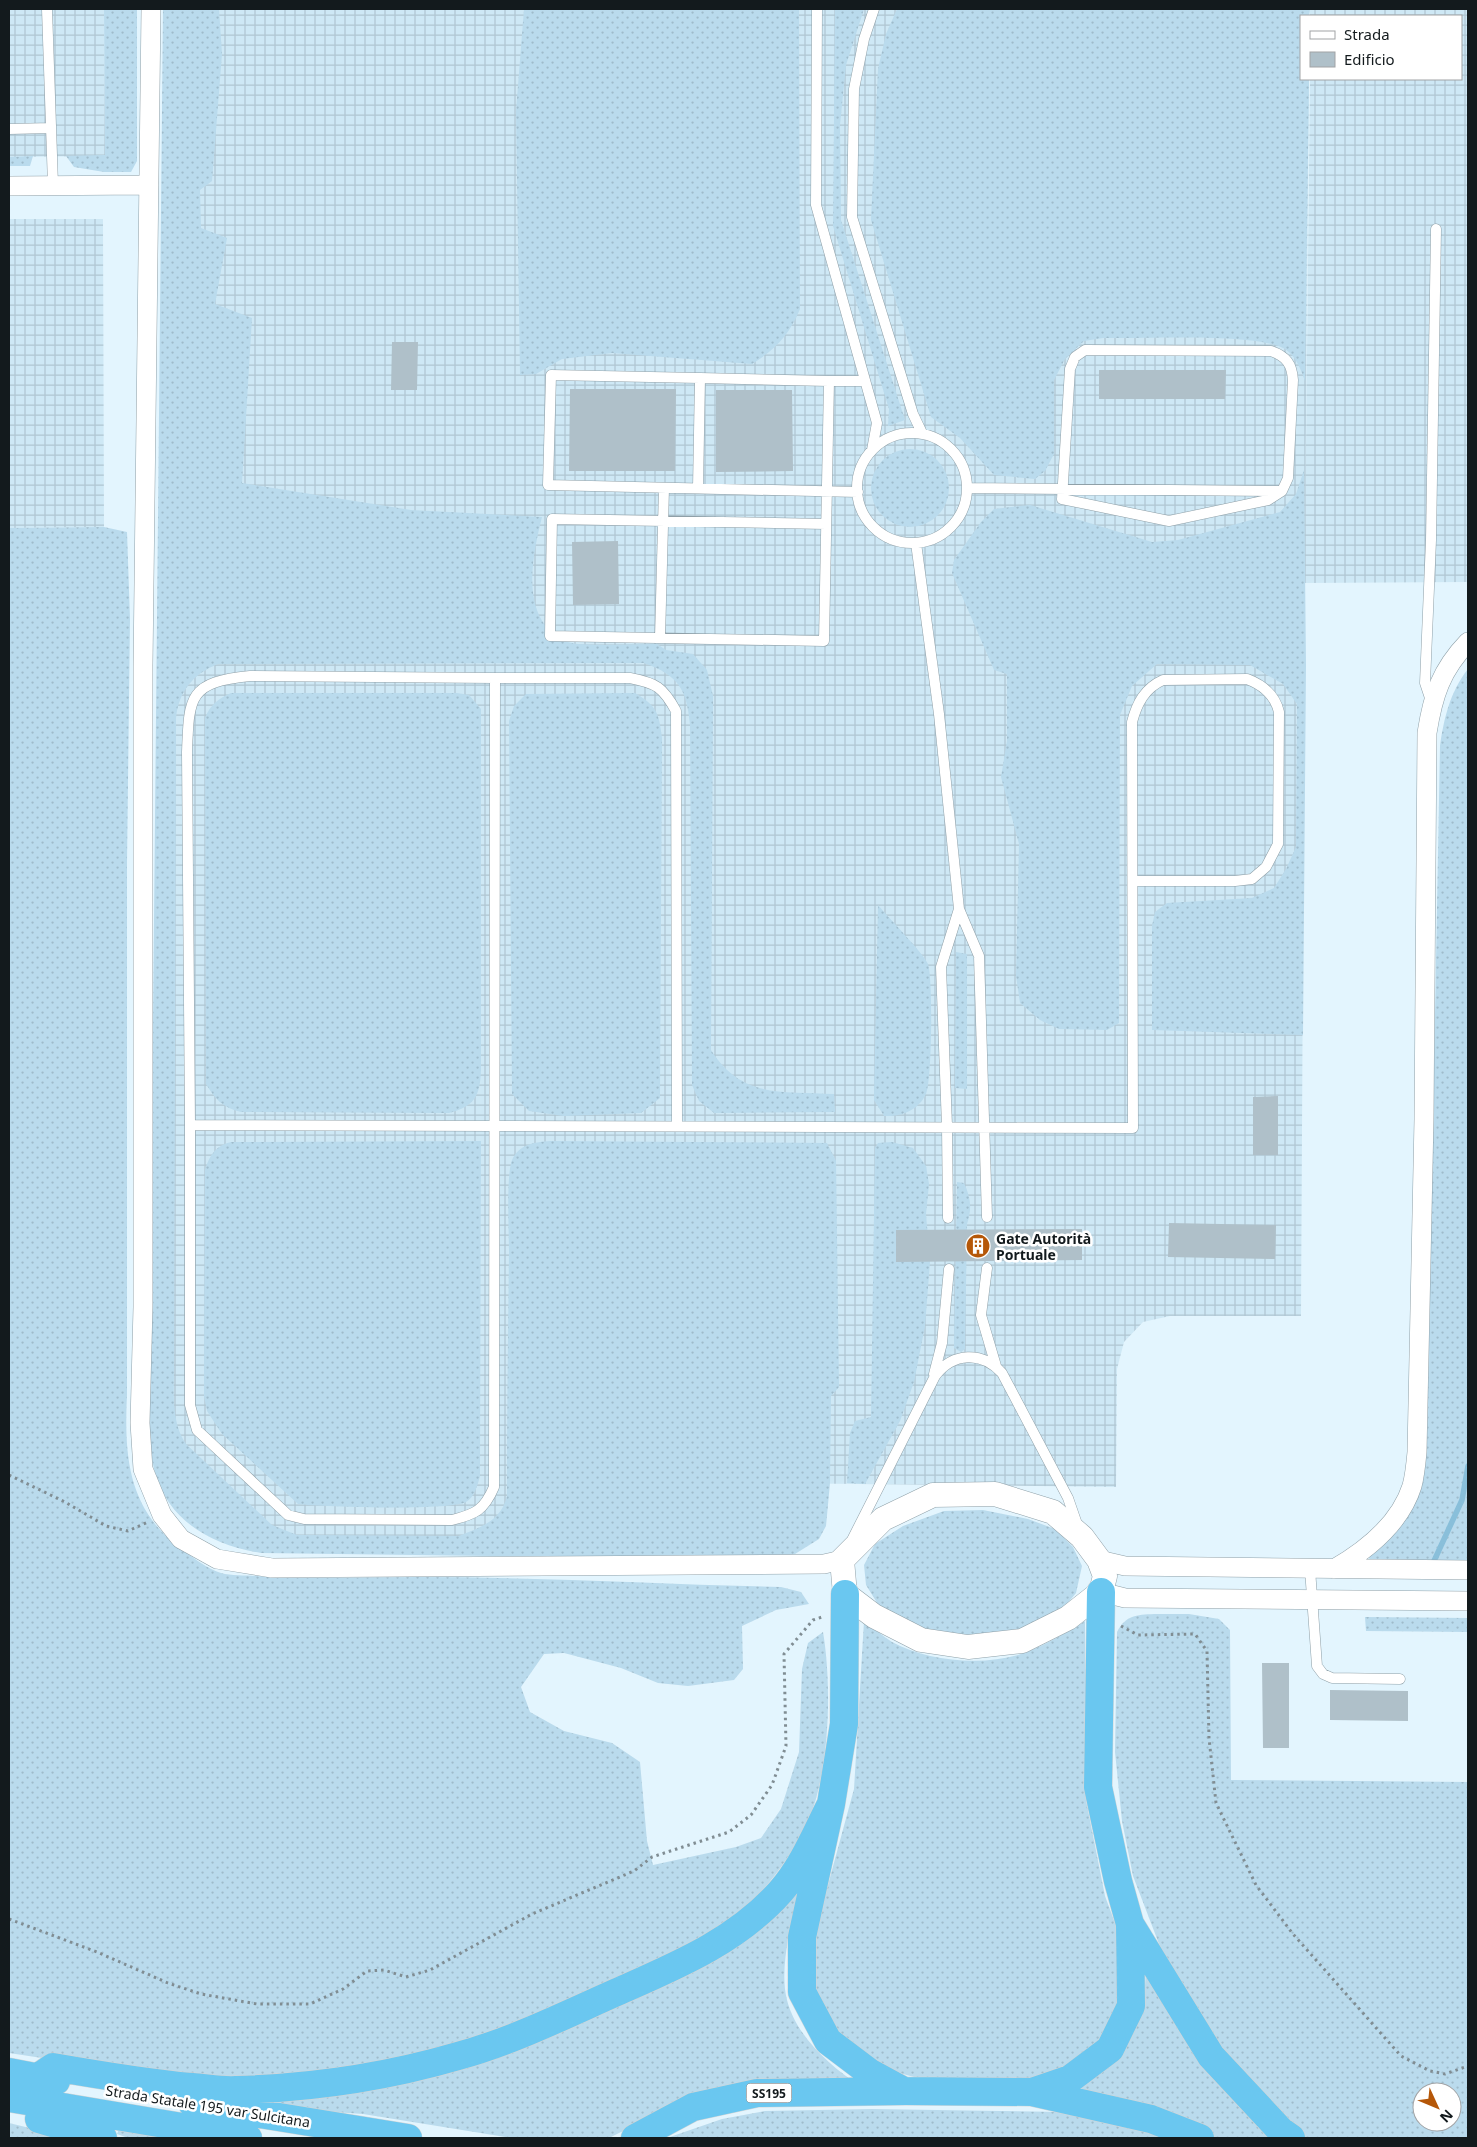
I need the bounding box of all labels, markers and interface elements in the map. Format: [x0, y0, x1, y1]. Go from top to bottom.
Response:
legend [1300, 15, 1462, 80]
text: Strada [1344, 24, 1390, 44]
text: Edificio [1344, 49, 1395, 69]
place label: Gate Autorità Portuale [996, 1229, 1091, 1264]
building icon: Gate Autorità Portuale [965, 1233, 991, 1259]
street label: Strada Statale 195 var Sulcitana [104, 2080, 312, 2132]
north arrow [1412, 2082, 1462, 2132]
road number: SS195 [746, 2084, 792, 2102]
text: N [1436, 2106, 1458, 2127]

